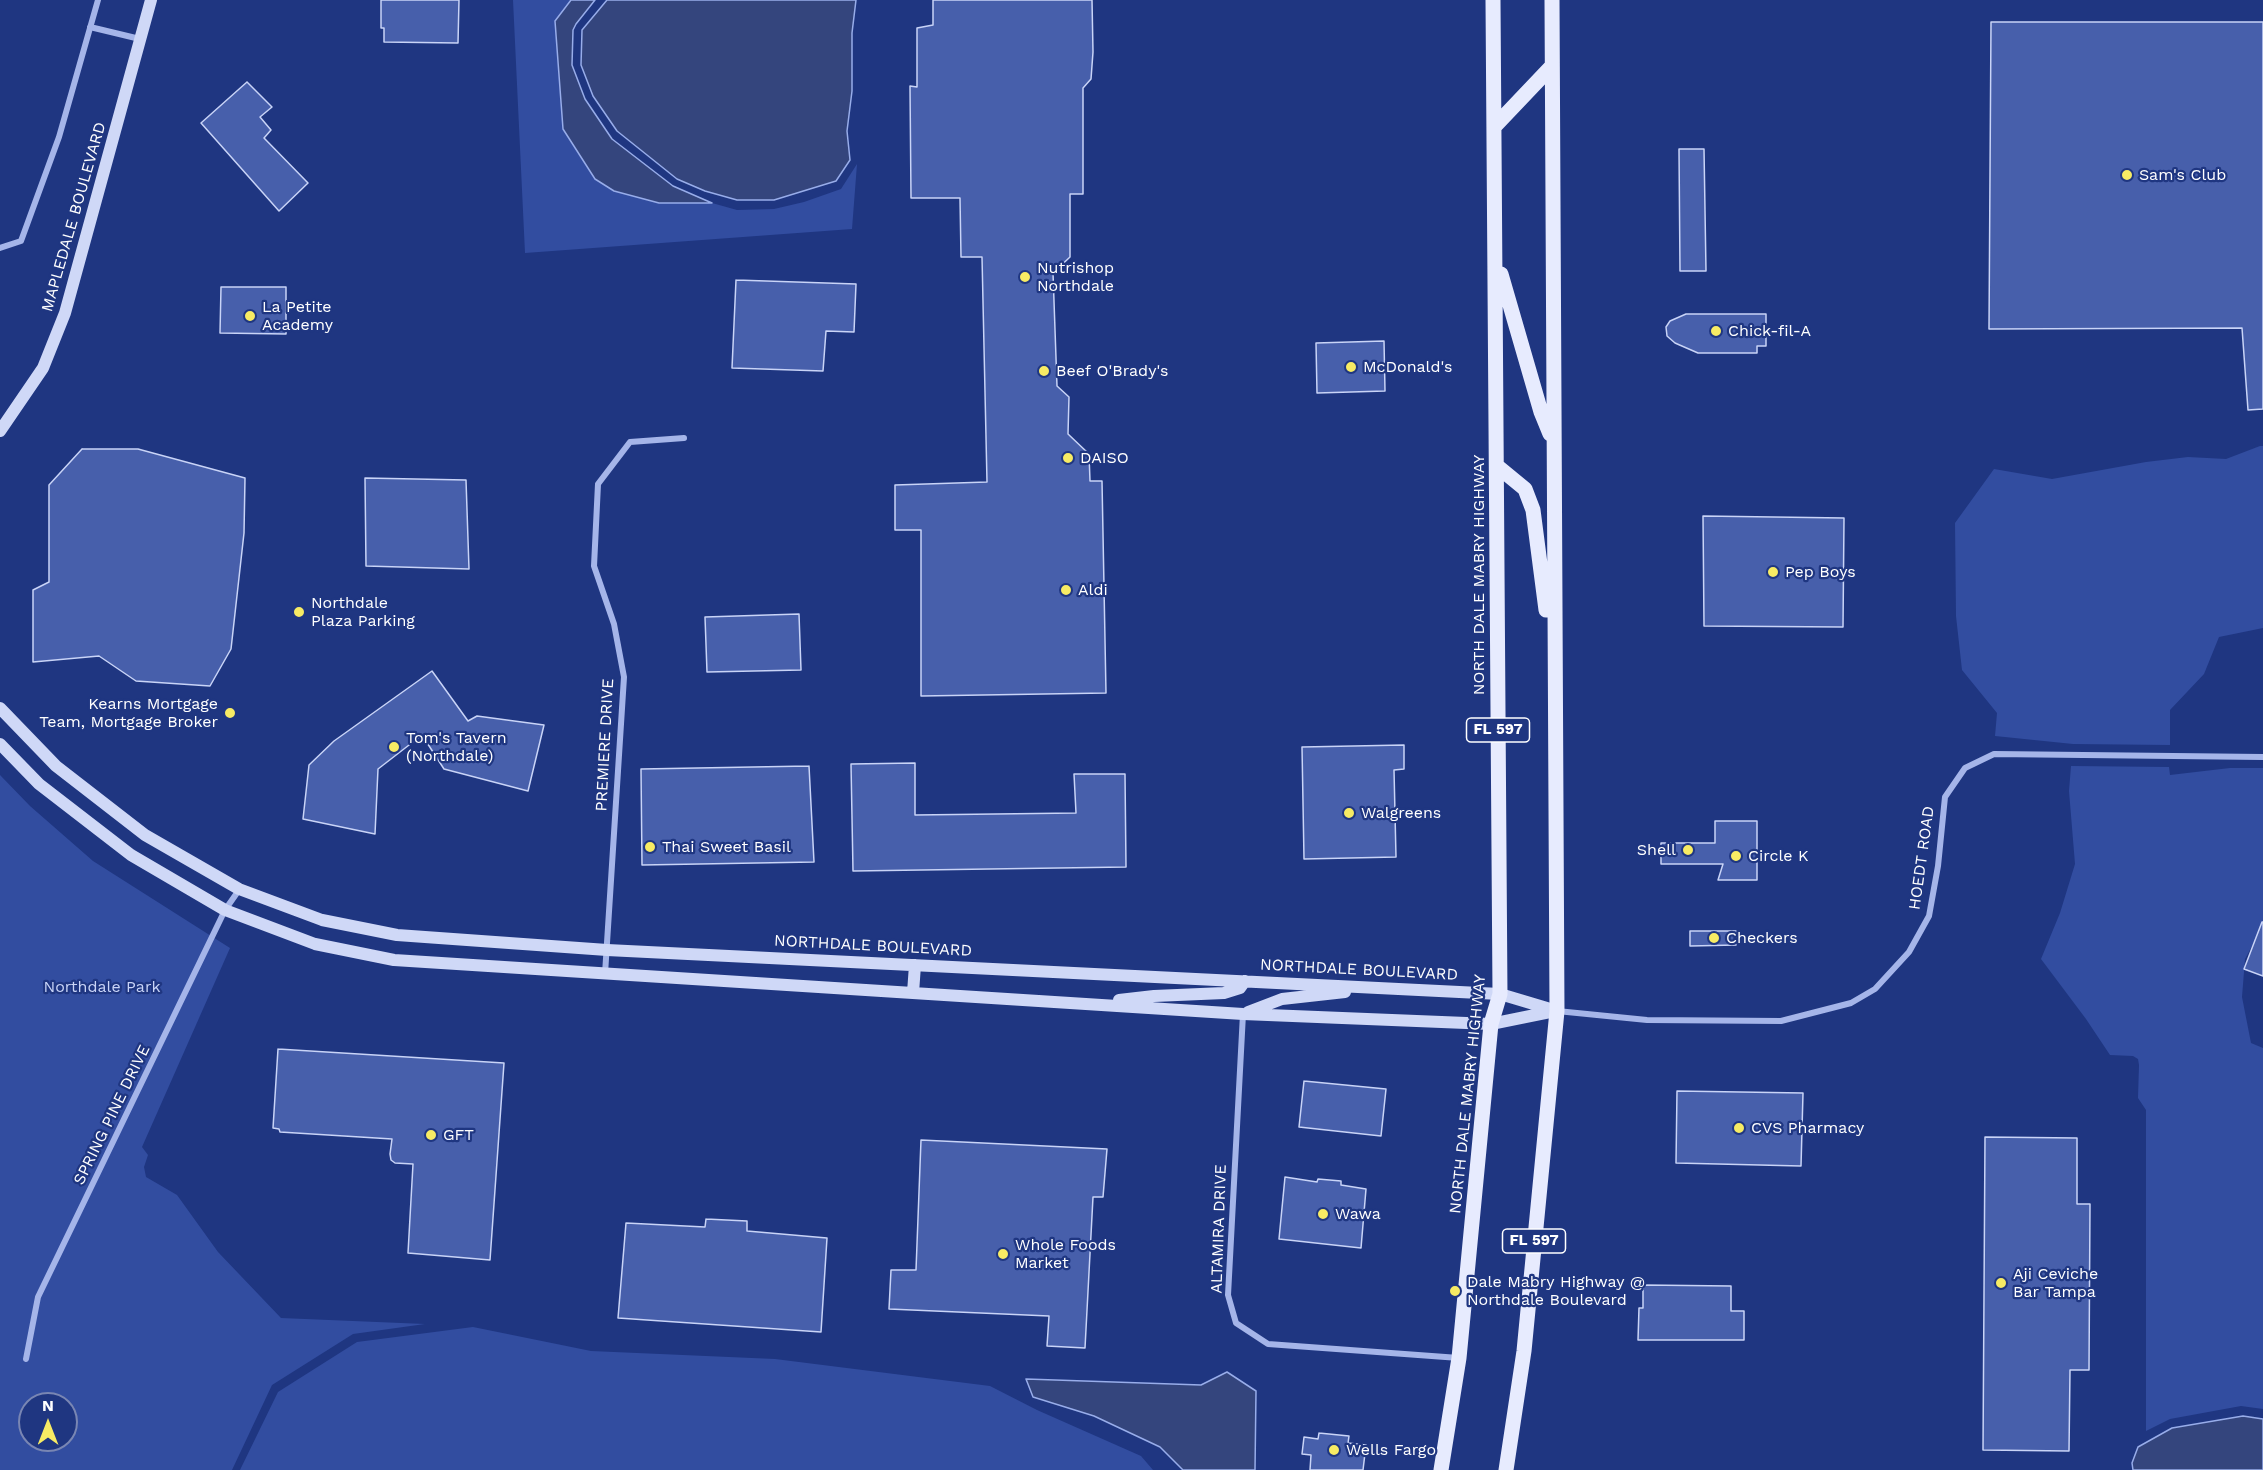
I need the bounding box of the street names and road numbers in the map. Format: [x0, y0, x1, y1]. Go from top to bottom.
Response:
street label: MAPLEDALE BOULEVARD [38, 120, 110, 314]
street label: NORTH DALE MABRY HIGHWAY [1469, 455, 1489, 695]
street label: PREMIERE DRIVE [592, 678, 618, 812]
road number: FL 597 [1466, 718, 1530, 742]
street label: HOEDT ROAD [1905, 805, 1939, 911]
street label: NORTHDALE BOULEVARD [774, 931, 972, 961]
street label: NORTHDALE BOULEVARD [1260, 955, 1458, 985]
street label: NORTH DALE MABRY HIGHWAY [1446, 973, 1490, 1215]
street label: SPRING PINE DRIVE [70, 1042, 154, 1188]
street label: ALTAMIRA DRIVE [1207, 1164, 1231, 1294]
road number: FL 597 [1502, 1229, 1565, 1253]

